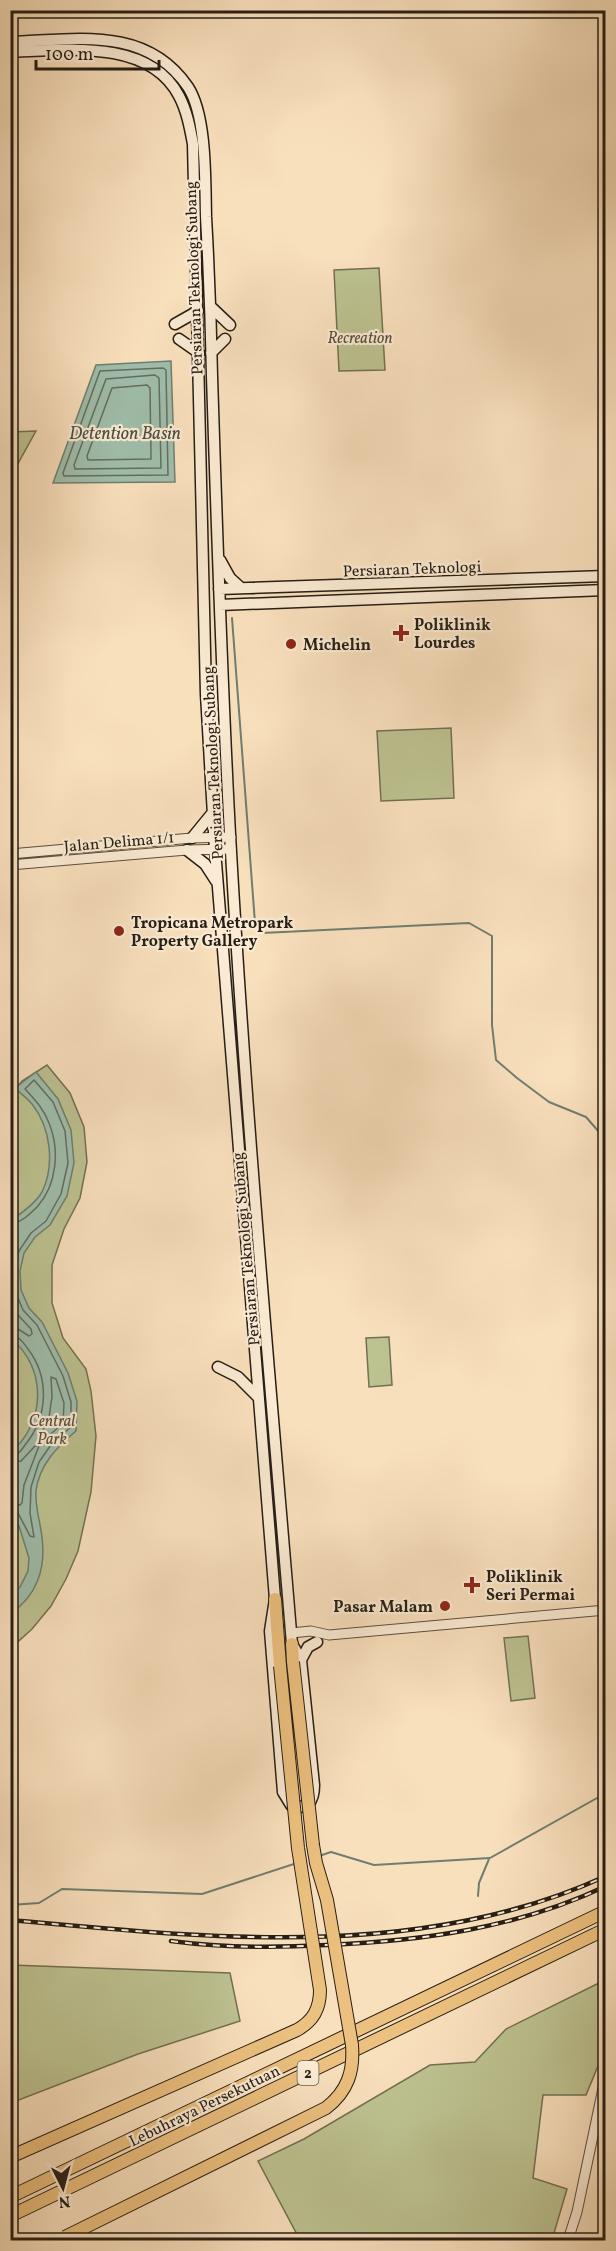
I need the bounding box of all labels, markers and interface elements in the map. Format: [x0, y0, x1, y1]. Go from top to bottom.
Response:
scale bar [36, 33, 159, 71]
text: 100 m [45, 43, 94, 68]
street label: Persiaran Teknologi Subang [181, 181, 209, 375]
park label: Recreation [327, 328, 393, 350]
water label: Detention Basin [69, 422, 181, 447]
street label: Persiaran Teknologi [342, 557, 482, 583]
place label: Poliklinik Lourdes [414, 615, 491, 655]
marker: Poliklinik Lourdes [392, 624, 410, 642]
place label: Michelin [303, 635, 372, 657]
marker: Michelin [284, 637, 298, 651]
street label: Persiaran Teknologi Subang [198, 665, 230, 860]
street label: Jalan Delima 1/1 [63, 827, 175, 859]
place label: Tropicana Metropark Property Gallery [131, 913, 293, 953]
marker: Tropicana Metropark Property Gallery [112, 924, 126, 938]
street label: Persiaran Teknologi Subang [228, 1151, 266, 1346]
park label: Central Park [29, 1411, 75, 1451]
place label: Poliklinik Seri Permai [486, 1567, 575, 1607]
marker: Poliklinik Seri Permai [463, 1576, 481, 1594]
place label: Pasar Malam [333, 1597, 433, 1619]
marker: Pasar Malam [438, 1599, 452, 1613]
street label: Lebuhraya Persekutuan [126, 2061, 284, 2153]
road number: 2 [298, 2061, 318, 2085]
north arrow [33, 2158, 93, 2218]
text: N [57, 2189, 71, 2213]

